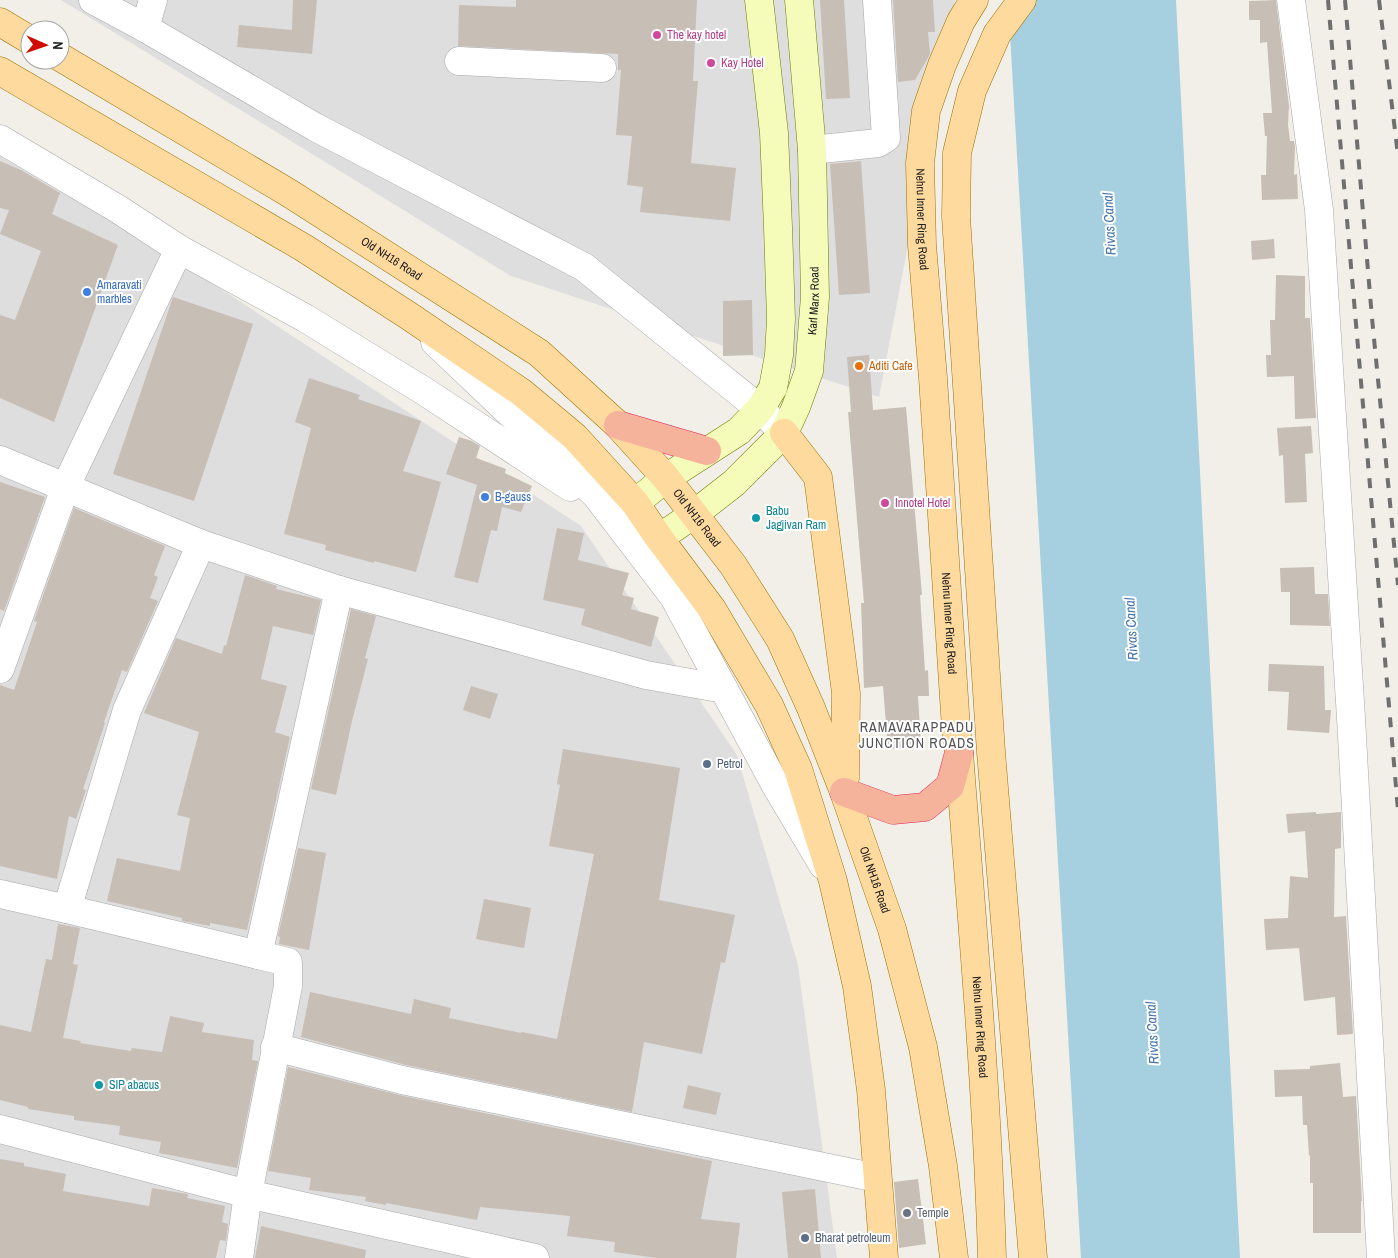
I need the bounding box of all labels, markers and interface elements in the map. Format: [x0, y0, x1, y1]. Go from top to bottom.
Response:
north arrow [20, 20, 70, 70]
place label: The kay hotel [667, 27, 726, 43]
marker: The kay hotel [651, 29, 663, 41]
text: N [49, 41, 67, 50]
place label: Kay Hotel [721, 55, 764, 71]
marker: Kay Hotel [705, 57, 717, 69]
street label: Nehru Inner Ring Road [912, 168, 932, 271]
water label: Rivas Canal [1098, 192, 1120, 256]
street label: Old NH16 Road [358, 233, 425, 284]
street label: Karl Marx Road [804, 267, 823, 336]
place label: Amaravati marbles [96, 277, 142, 307]
marker: Amaravati marbles [81, 286, 93, 298]
place label: Aditi Cafe [868, 358, 913, 374]
marker: Aditi Cafe [853, 360, 865, 372]
street label: Old NH16 Road [669, 486, 724, 550]
place label: B-gauss [495, 489, 531, 505]
marker: B-gauss [479, 491, 491, 503]
place label: Innotel Hotel [895, 495, 950, 511]
marker: Innotel Hotel [879, 497, 891, 509]
place label: Babu Jagjivan Ram [766, 503, 826, 533]
marker: Babu Jagjivan Ram [750, 512, 762, 524]
street label: Nehru Inner Ring Road [938, 572, 960, 675]
water label: Rivas Canal [1120, 597, 1142, 661]
district label: RAMAVARAPPADU JUNCTION ROADS [859, 718, 975, 752]
place label: Petrol [717, 756, 743, 772]
marker: Petrol [701, 758, 713, 770]
street label: Old NH16 Road [856, 844, 894, 915]
street label: Nehru Inner Ring Road [968, 976, 991, 1078]
water label: Rivas Canal [1141, 1001, 1163, 1065]
place label: SIP abacus [109, 1077, 159, 1093]
marker: SIP abacus [93, 1079, 105, 1091]
place label: Temple [917, 1205, 949, 1221]
marker: Temple [901, 1207, 913, 1219]
place label: Bharat petroleum [815, 1230, 890, 1246]
marker: Bharat petroleum [799, 1232, 811, 1244]

